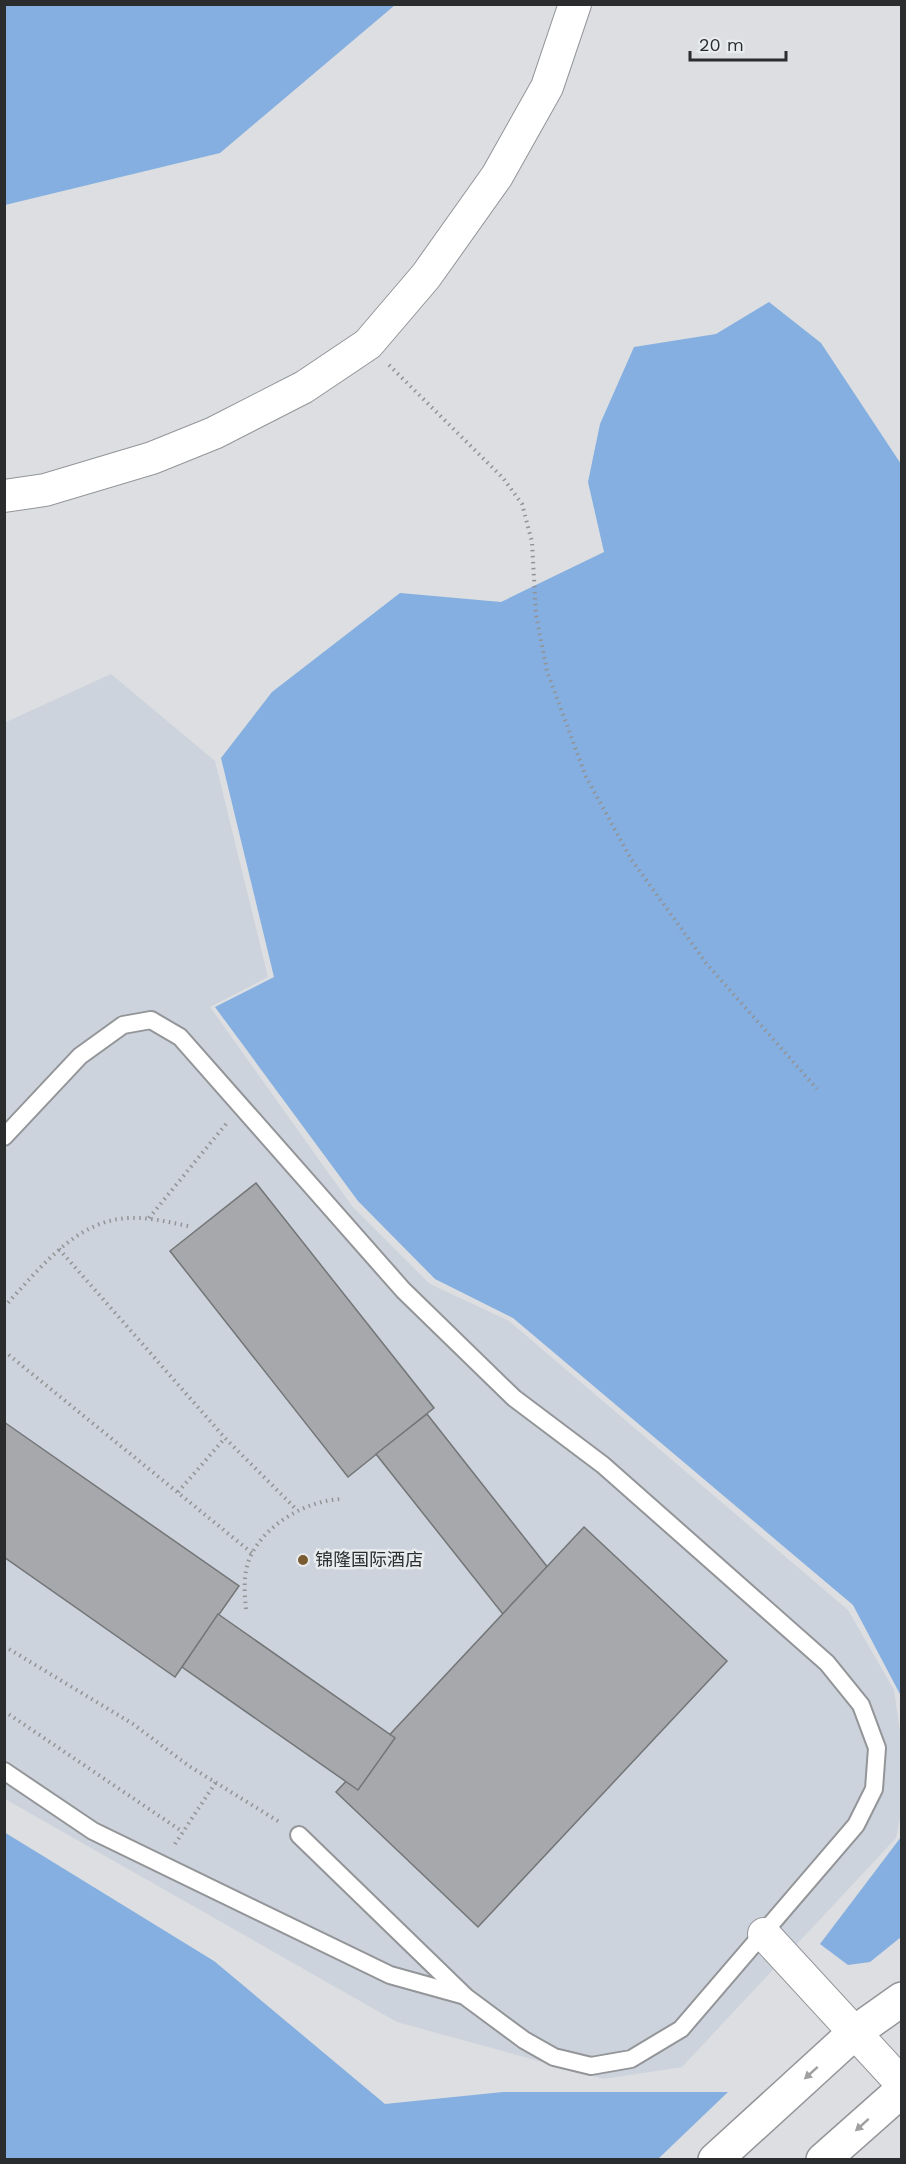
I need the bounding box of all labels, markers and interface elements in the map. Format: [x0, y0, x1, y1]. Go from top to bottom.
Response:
scale bar [690, 24, 786, 62]
text: 20 m [699, 34, 744, 55]
place label: 锦隆国际酒店 [315, 1549, 423, 1570]
marker: 锦隆国际酒店 [296, 1553, 310, 1567]
one-way arrow [804, 2066, 819, 2079]
one-way arrow [855, 2118, 870, 2131]

